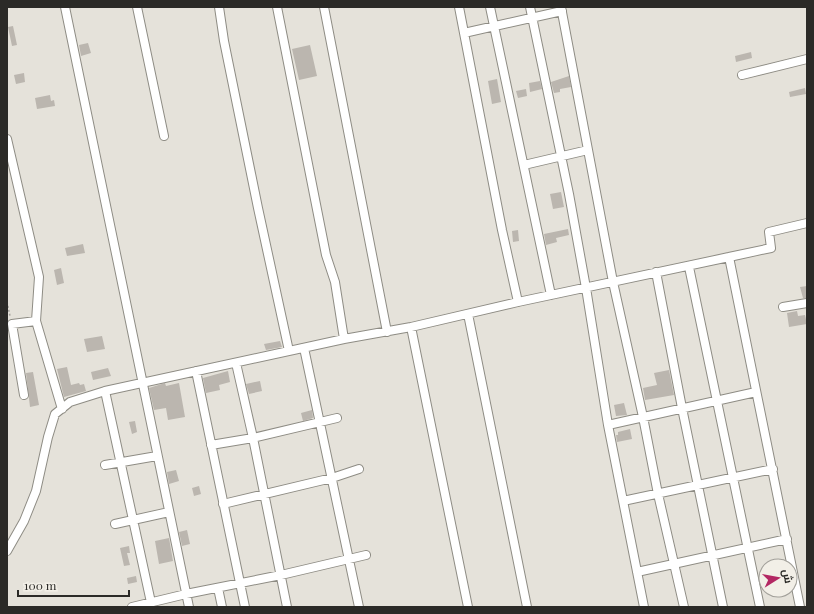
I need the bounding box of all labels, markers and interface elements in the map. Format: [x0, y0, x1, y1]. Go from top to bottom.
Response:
north arrow [758, 558, 798, 598]
text: ش [780, 568, 797, 584]
scale bar [18, 572, 129, 598]
text: 100 m [24, 577, 57, 593]

